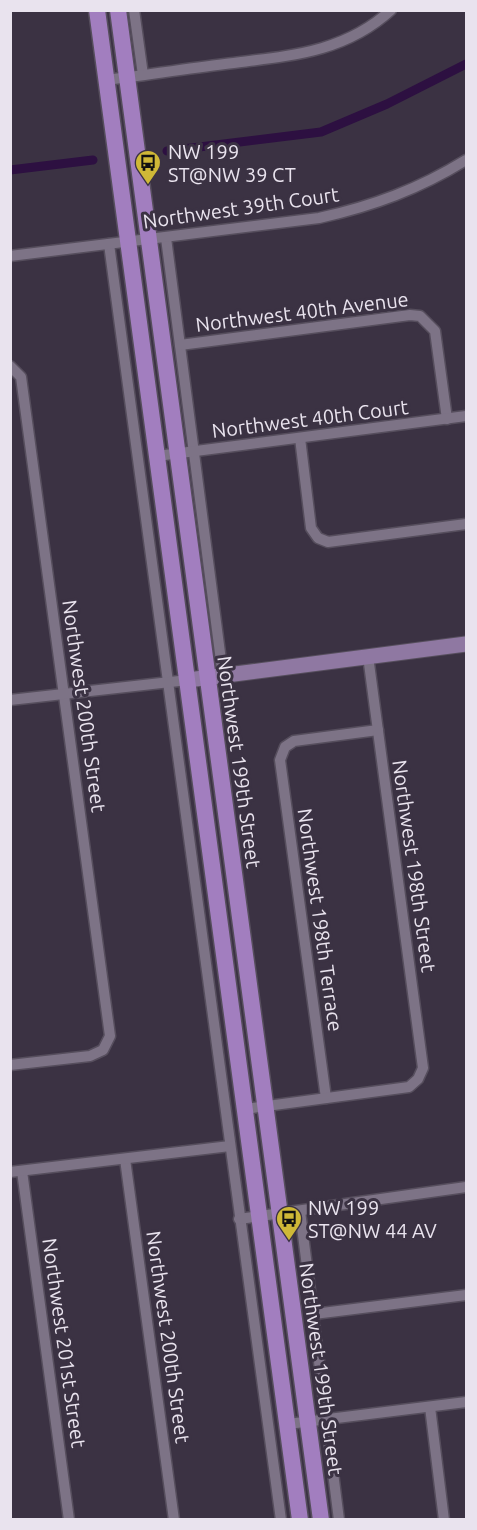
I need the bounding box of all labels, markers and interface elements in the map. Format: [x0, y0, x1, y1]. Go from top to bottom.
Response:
place label: NW 199 ST@NW 39 CT [168, 140, 296, 186]
bus stop icon: NW 199 ST@NW 39 CT [133, 148, 163, 186]
street label: Northwest 39th Court [141, 182, 341, 233]
street label: Northwest 40th Avenue [194, 287, 410, 336]
street label: Northwest 40th Court [210, 395, 410, 442]
street label: Northwest 200th Street [58, 598, 111, 814]
street label: Northwest 199th Street [213, 654, 266, 870]
street label: Northwest 198th Street [388, 758, 441, 974]
street label: Northwest 198th Terrace [293, 807, 348, 1033]
place label: NW 199 ST@NW 44 AV [308, 1196, 437, 1242]
bus stop icon: NW 199 ST@NW 44 AV [274, 1204, 304, 1242]
street label: Northwest 200th Street [142, 1229, 195, 1445]
street label: Northwest 201st Street [38, 1237, 91, 1449]
street label: Northwest 199th Street [295, 1261, 348, 1477]

